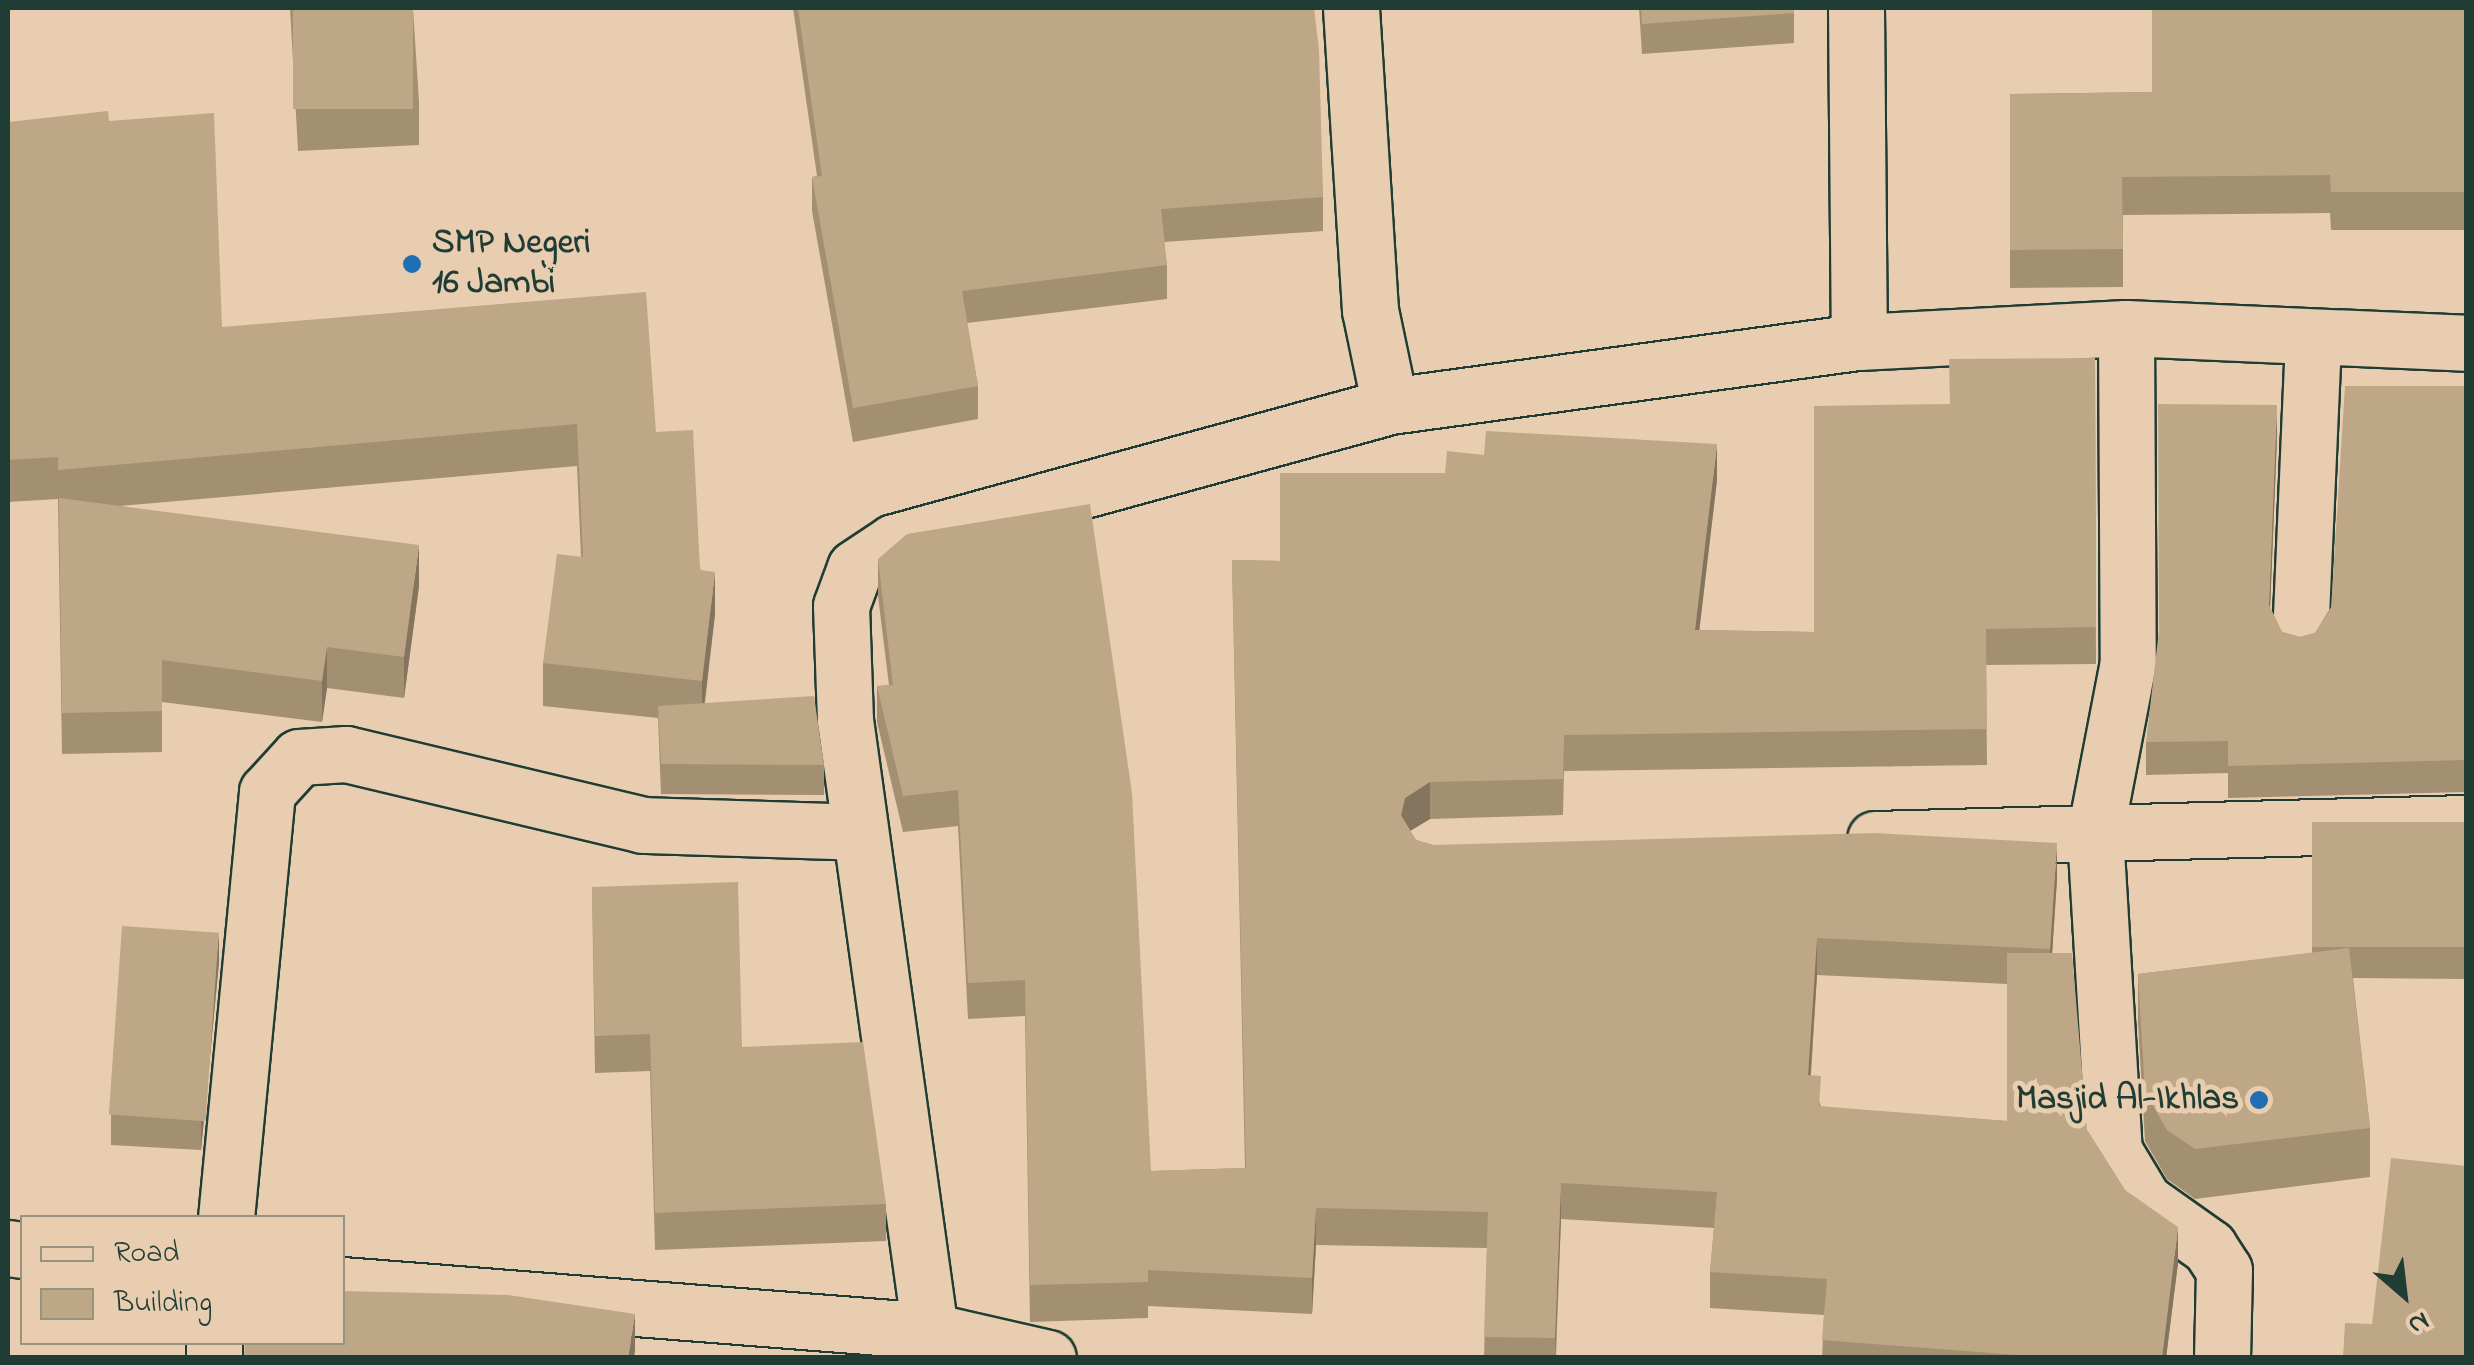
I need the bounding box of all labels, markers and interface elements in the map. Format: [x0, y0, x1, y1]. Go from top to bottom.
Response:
place label: SMP Negeri 16 Jambi [432, 223, 591, 305]
marker: SMP Negeri 16 Jambi [401, 253, 423, 275]
place label: Masjid Al-Ikhlas [2016, 1079, 2239, 1121]
marker: Masjid Al-Ikhlas [2248, 1089, 2270, 1111]
legend [20, 1215, 345, 1345]
text: Road [114, 1232, 179, 1276]
north arrow [2354, 1245, 2454, 1345]
text: Building [114, 1282, 212, 1326]
text: N [2400, 1299, 2436, 1344]

